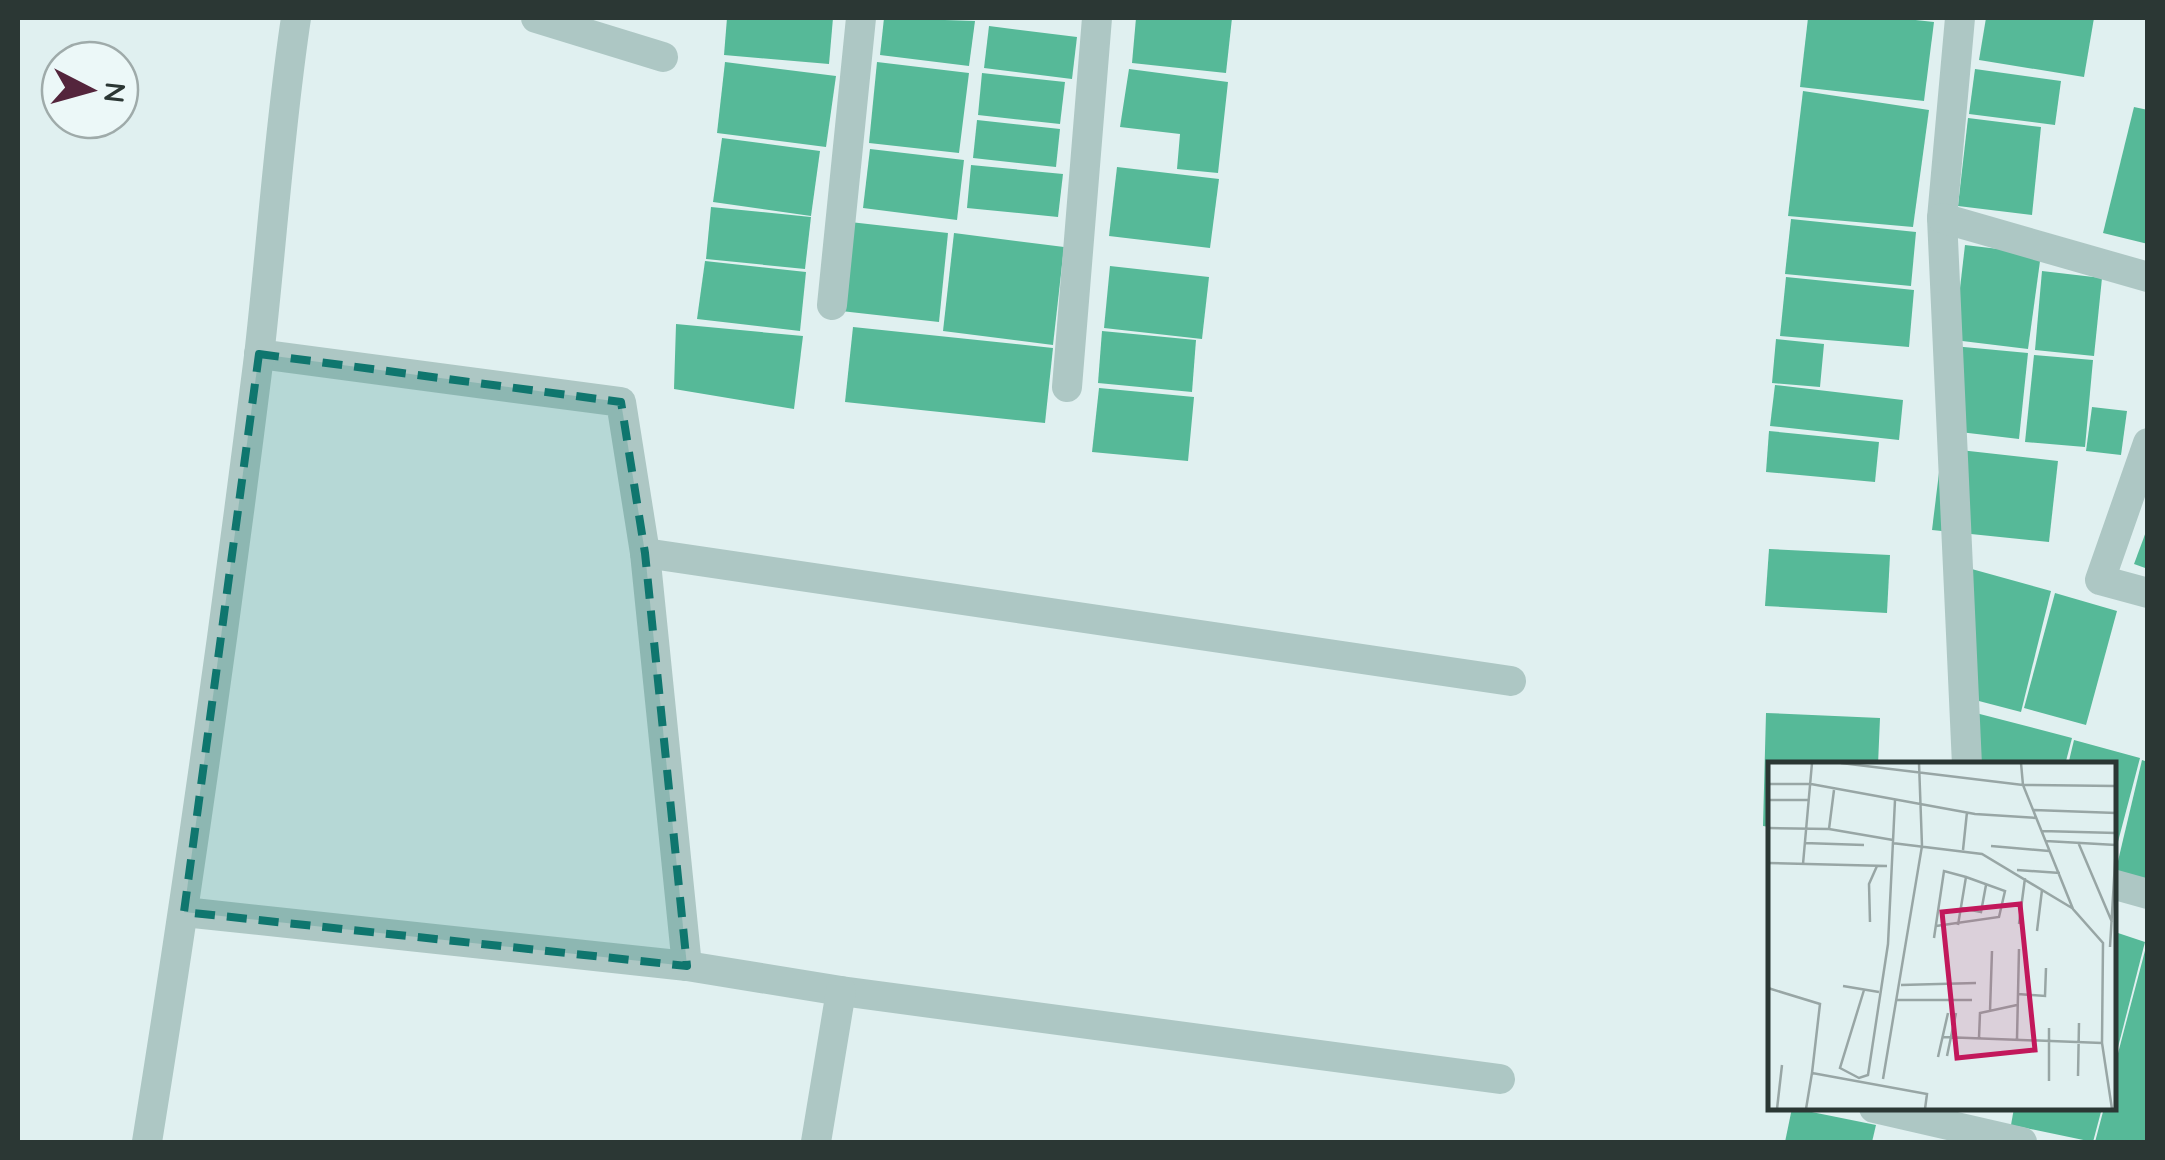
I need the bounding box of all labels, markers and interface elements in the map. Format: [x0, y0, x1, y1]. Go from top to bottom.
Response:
north arrow [40, 40, 140, 140]
text: N [97, 81, 134, 105]
inset map [1768, 762, 2115, 1110]

